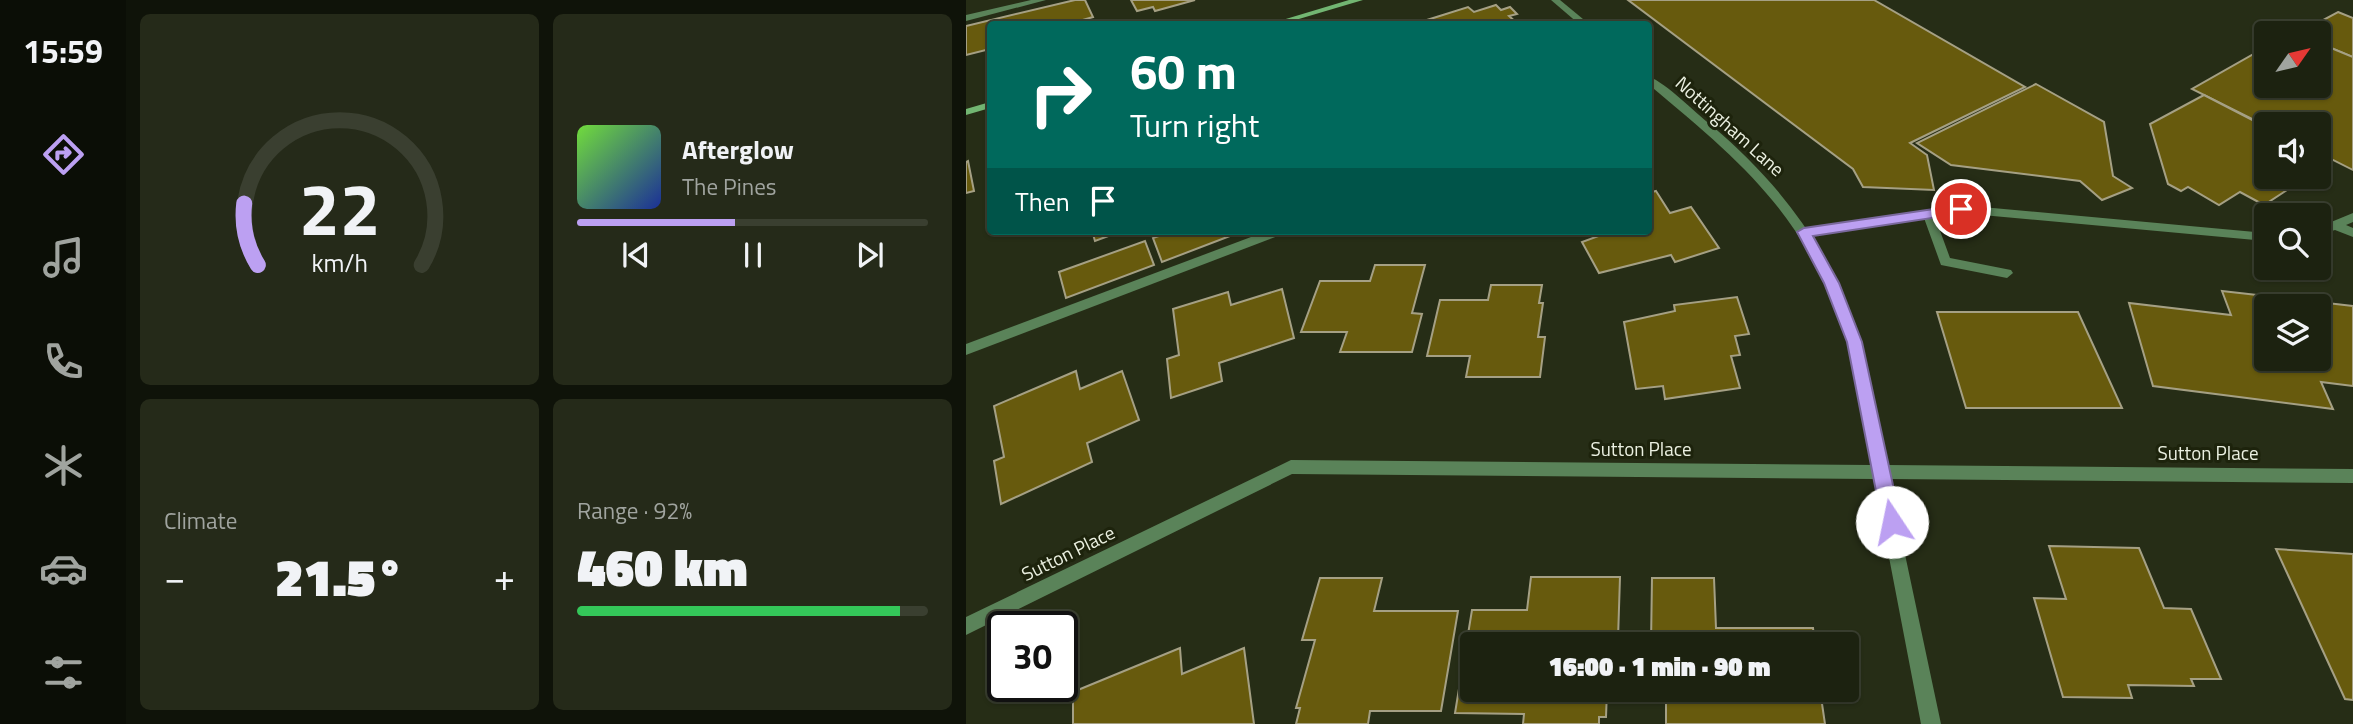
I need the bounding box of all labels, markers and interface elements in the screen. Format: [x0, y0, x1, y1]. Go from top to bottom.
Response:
north arrow [2254, 21, 2331, 98]
map controls [2254, 21, 2331, 371]
text: 15:59 [23, 27, 103, 75]
text: 60 m [1130, 33, 1237, 108]
icon: right [1015, 49, 1106, 140]
street label: Nottingham Lane [1669, 69, 1791, 183]
text: Turn right [1130, 101, 1259, 149]
button: sound [2254, 112, 2331, 189]
icon: directions [39, 130, 88, 179]
text: Afterglow [682, 130, 794, 169]
text: 22 [299, 154, 380, 264]
text: The Pines [682, 169, 776, 204]
pin [1931, 179, 1991, 239]
text: Then [1015, 182, 1070, 221]
icon: arrive [1084, 182, 1122, 220]
icon: arrive [1942, 190, 1980, 228]
button: search [2254, 203, 2331, 280]
icon: music [39, 233, 88, 282]
icon: previous [617, 236, 655, 274]
icon: pause [734, 236, 772, 274]
icon: next [851, 236, 889, 274]
text: km/h [311, 244, 368, 282]
button: layers [2254, 294, 2331, 371]
icon: phone [39, 337, 88, 386]
street label: Sutton Place [1590, 434, 1692, 463]
street label: Sutton Place [2157, 438, 2259, 467]
icon: climate [39, 441, 88, 490]
position arrow [1855, 485, 1929, 559]
text: Range · 92% [577, 493, 692, 528]
text: Climate [164, 503, 237, 538]
street label: Sutton Place [1016, 517, 1120, 588]
text: 460 km [577, 527, 748, 606]
text: 21.5° [275, 537, 404, 616]
icon: car [39, 544, 88, 593]
text: − [164, 548, 185, 606]
text: + [494, 548, 515, 606]
speed limit sign: 30 [987, 611, 1078, 702]
text: 16:00 · 1 min · 90 m [1549, 647, 1771, 686]
icon: filters [39, 648, 88, 697]

